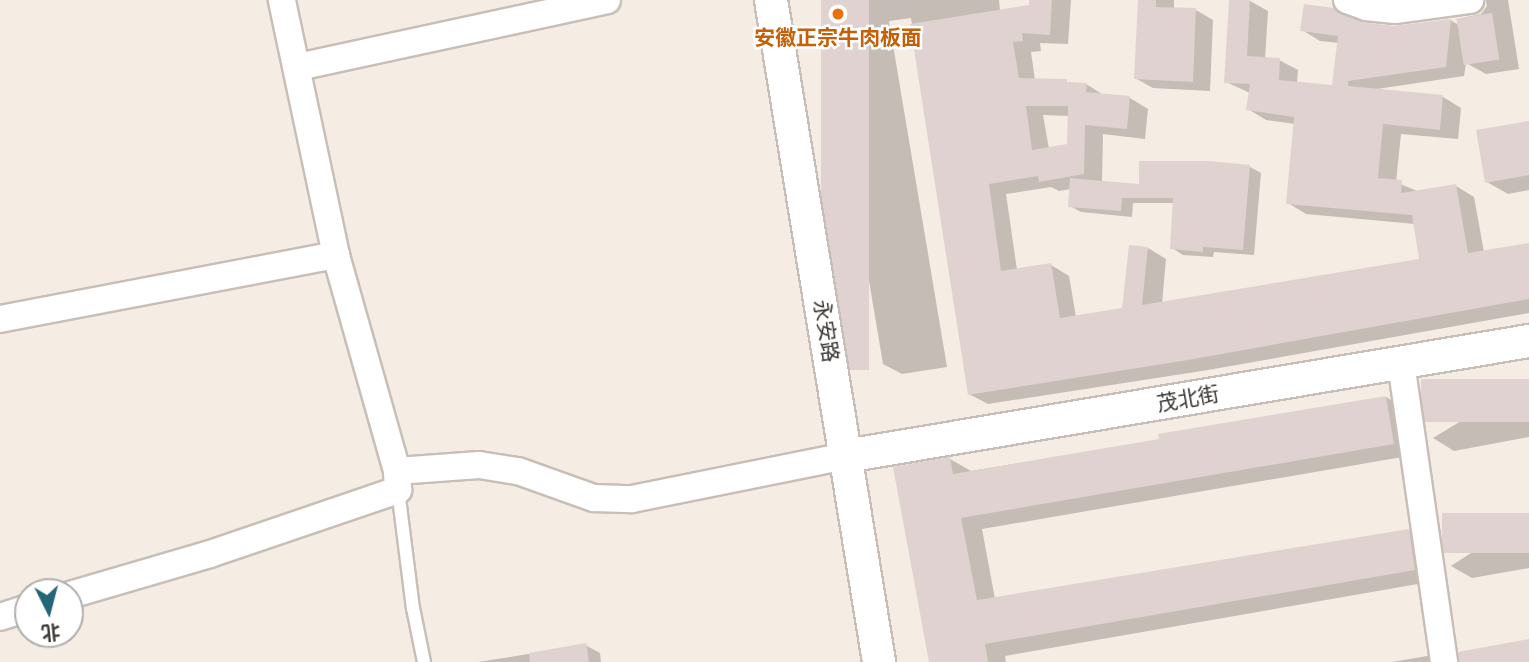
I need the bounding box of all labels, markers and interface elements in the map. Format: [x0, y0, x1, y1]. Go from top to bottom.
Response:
marker: 安徽正宗牛肉板面 [830, 6, 846, 22]
place label: 安徽正宗牛肉板面 [754, 25, 922, 51]
street label: 永安路 [809, 298, 843, 364]
street label: 茂北街 [1155, 381, 1221, 417]
north arrow [14, 578, 84, 648]
text: 北 [40, 620, 62, 645]

